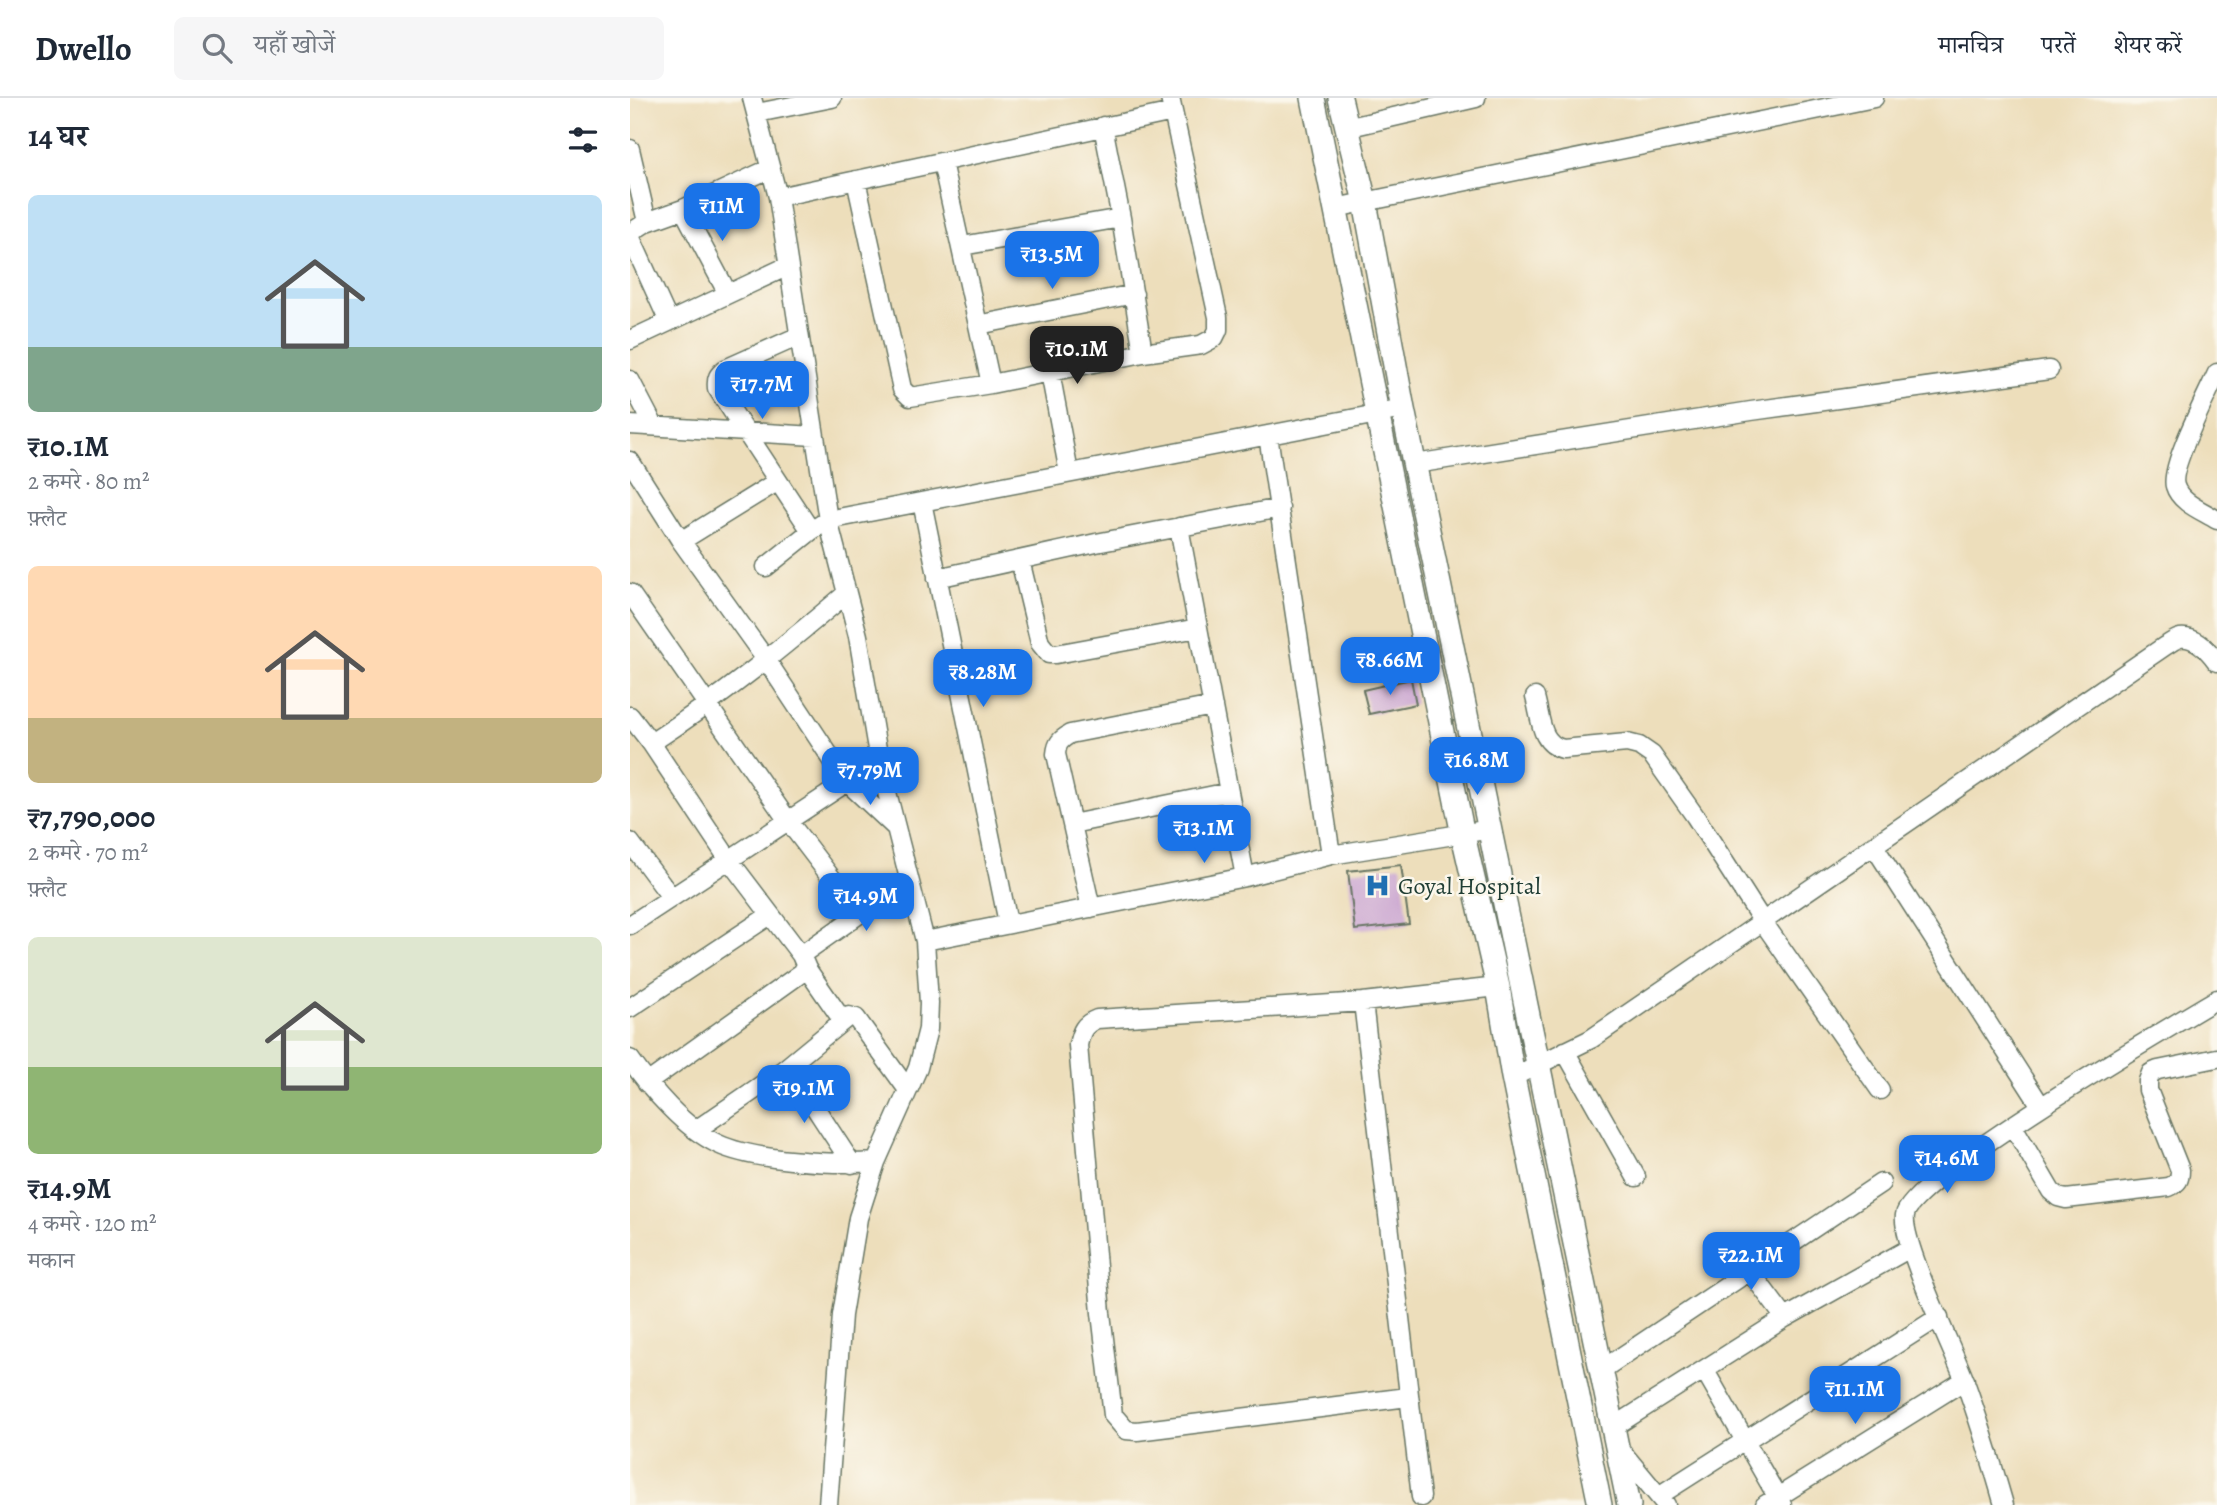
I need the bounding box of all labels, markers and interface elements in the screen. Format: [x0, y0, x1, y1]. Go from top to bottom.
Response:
search box [174, 17, 664, 80]
text: Dwello [35, 26, 132, 71]
text: यहाँ खोजें [254, 27, 335, 62]
icon: search [198, 29, 236, 67]
text: मानचित्र [1938, 29, 2003, 61]
text: परतें [2041, 29, 2076, 61]
text: शेयर करें [2114, 29, 2182, 61]
text: 14 घर [28, 116, 88, 156]
icon: filters [564, 121, 602, 159]
pin: ₹11M [681, 184, 763, 243]
text: ₹11M [700, 190, 744, 221]
pin: ₹13.5M [995, 232, 1109, 291]
text: ₹13.5M [1021, 238, 1083, 269]
icon: home [252, 241, 378, 367]
pin: ₹10.1M [1020, 327, 1134, 386]
text: ₹10.1M [1046, 333, 1108, 364]
pin: ₹17.7M [705, 362, 819, 421]
text: ₹17.7M [731, 368, 793, 399]
text: ₹10.1M [28, 426, 109, 466]
text: 2 कमरे · 80 m² [28, 466, 150, 497]
text: फ़्लैट [28, 503, 66, 534]
icon: home [252, 612, 378, 738]
pin: ₹8.66M [1333, 638, 1447, 697]
text: ₹8.66M [1357, 644, 1423, 675]
pin: ₹8.28M [926, 650, 1040, 709]
text: ₹8.28M [949, 656, 1017, 687]
pin: ₹16.8M [1420, 738, 1534, 797]
text: ₹16.8M [1445, 744, 1509, 775]
pin: ₹7.79M [813, 748, 927, 807]
text: ₹7.79M [838, 754, 902, 785]
text: ₹7,790,000 [28, 797, 155, 837]
pin: ₹13.1M [1147, 806, 1261, 865]
text: ₹13.1M [1174, 812, 1234, 843]
text: 2 कमरे · 70 m² [28, 837, 148, 868]
place label: Goyal Hospital [1398, 870, 1541, 902]
hospital icon: Goyal Hospital [1364, 872, 1392, 900]
text: फ़्लैट [28, 874, 66, 905]
pin: ₹14.9M [809, 874, 923, 933]
text: ₹14.9M [834, 880, 898, 911]
icon: home [252, 983, 378, 1109]
pin: ₹19.1M [747, 1066, 861, 1125]
text: ₹19.1M [773, 1072, 835, 1103]
pin: ₹14.6M [1890, 1136, 2004, 1195]
text: ₹14.6M [1915, 1142, 1979, 1173]
text: ₹14.9M [28, 1168, 111, 1208]
text: 4 कमरे · 120 m² [28, 1208, 157, 1239]
pin: ₹22.1M [1694, 1232, 1808, 1292]
text: ₹22.1M [1719, 1239, 1783, 1270]
text: मकान [28, 1245, 75, 1276]
pin: ₹11.1M [1798, 1366, 1912, 1426]
text: ₹11.1M [1826, 1373, 1884, 1404]

